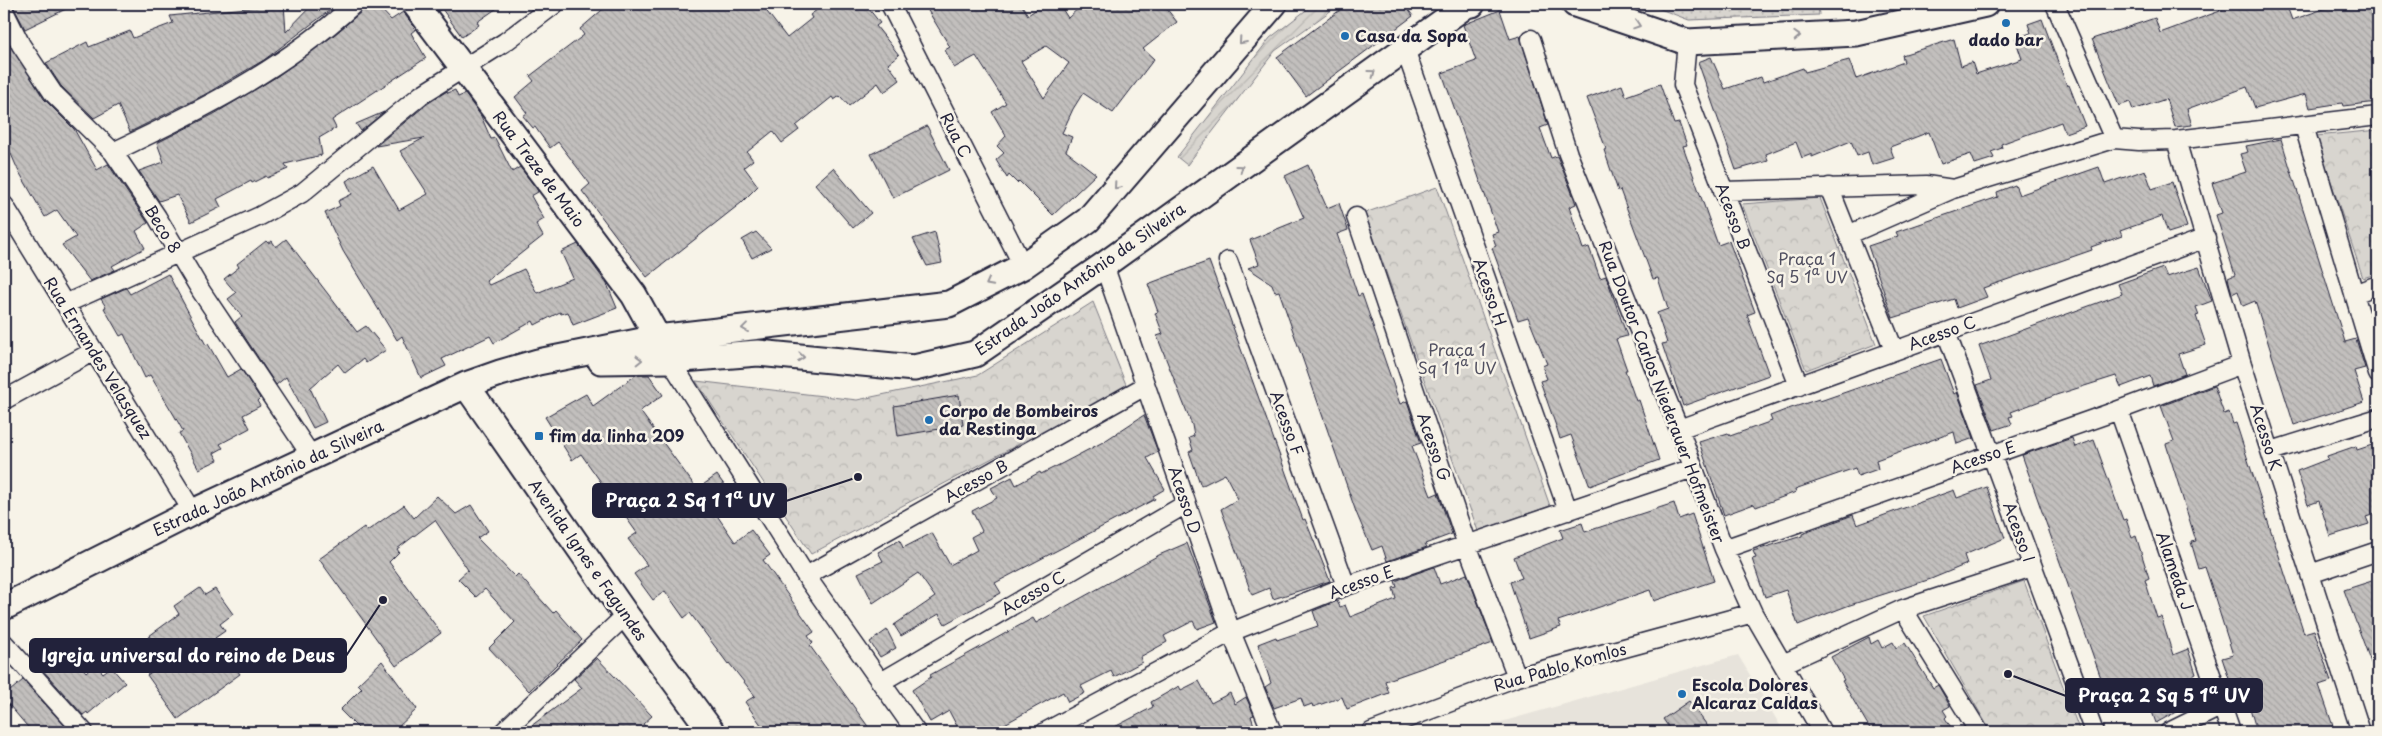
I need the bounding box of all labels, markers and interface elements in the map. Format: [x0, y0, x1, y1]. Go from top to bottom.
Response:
marker: dado bar [2000, 17, 2012, 29]
one-way arrow [1633, 20, 1641, 30]
place label: Casa da Sopa [1355, 23, 1468, 47]
place label: dado bar [1969, 27, 2044, 51]
marker: Casa da Sopa [1339, 30, 1351, 42]
one-way arrow [1793, 31, 1801, 42]
one-way arrow [1239, 35, 1248, 44]
one-way arrow [1366, 70, 1376, 79]
street label: Rua Treze de Maio [488, 105, 592, 232]
street label: Rua C [935, 108, 978, 161]
one-way arrow [1234, 165, 1243, 173]
street label: Acesso B [1710, 179, 1758, 252]
one-way arrow [1114, 180, 1122, 189]
street label: Estrada João Antônio da Silveira [969, 196, 1190, 360]
street label: Beco 8 [140, 200, 188, 257]
street label: Rua Doutor Carlos Niederauer Hofmeister [1594, 237, 1732, 547]
park label: Praça 1 Sq 5 1ª UV [1766, 246, 1848, 288]
street label: Acesso H [1468, 255, 1514, 329]
street label: Rua Ernandes Velasquez [39, 272, 159, 444]
one-way arrow [985, 277, 994, 287]
street label: Acesso C [1905, 309, 1979, 355]
one-way arrow [741, 322, 749, 333]
park label: Praça 1 Sq 1 1ª UV [1417, 337, 1497, 379]
one-way arrow [798, 351, 806, 362]
one-way arrow [636, 355, 644, 366]
street label: Acesso F [1265, 387, 1311, 459]
place label: Corpo de Bombeiros da Restinga [939, 398, 1099, 440]
street label: Acesso K [2245, 400, 2289, 473]
street label: Acesso G [1412, 409, 1458, 484]
street label: Estrada João Antônio da Silveira [148, 413, 387, 541]
marker: Corpo de Bombeiros da Restinga [923, 414, 935, 426]
place label: fim da linha 209 [549, 423, 684, 447]
marker: fim da linha 209 [533, 430, 545, 442]
street label: Acesso E [1947, 434, 2018, 478]
street label: Acesso B [939, 453, 1012, 508]
street label: Acesso D [1163, 463, 1209, 537]
street label: Avenida Ignes e Fagundes [524, 474, 654, 645]
callout: Praça 2 Sq 1 1ª UV [593, 484, 786, 517]
text: Praça 2 Sq 1 1ª UV [605, 486, 775, 513]
street label: Acesso I [1998, 498, 2042, 565]
street label: Alameda J [2151, 528, 2201, 613]
street label: Acesso E [1325, 558, 1396, 604]
street label: Acesso C [996, 564, 1069, 620]
street label: Rua Pablo Komlos [1491, 636, 1629, 696]
callout: Igreja universal do reino de Deus [30, 639, 346, 672]
text: Igreja universal do reino de Deus [41, 641, 335, 668]
place label: Escola Dolores Alcaraz Caldas [1692, 672, 1818, 714]
callout: Praça 2 Sq 5 1ª UV [2066, 679, 2262, 712]
text: Praça 2 Sq 5 1ª UV [2078, 681, 2250, 708]
marker: Escola Dolores Alcaraz Caldas [1676, 688, 1688, 700]

